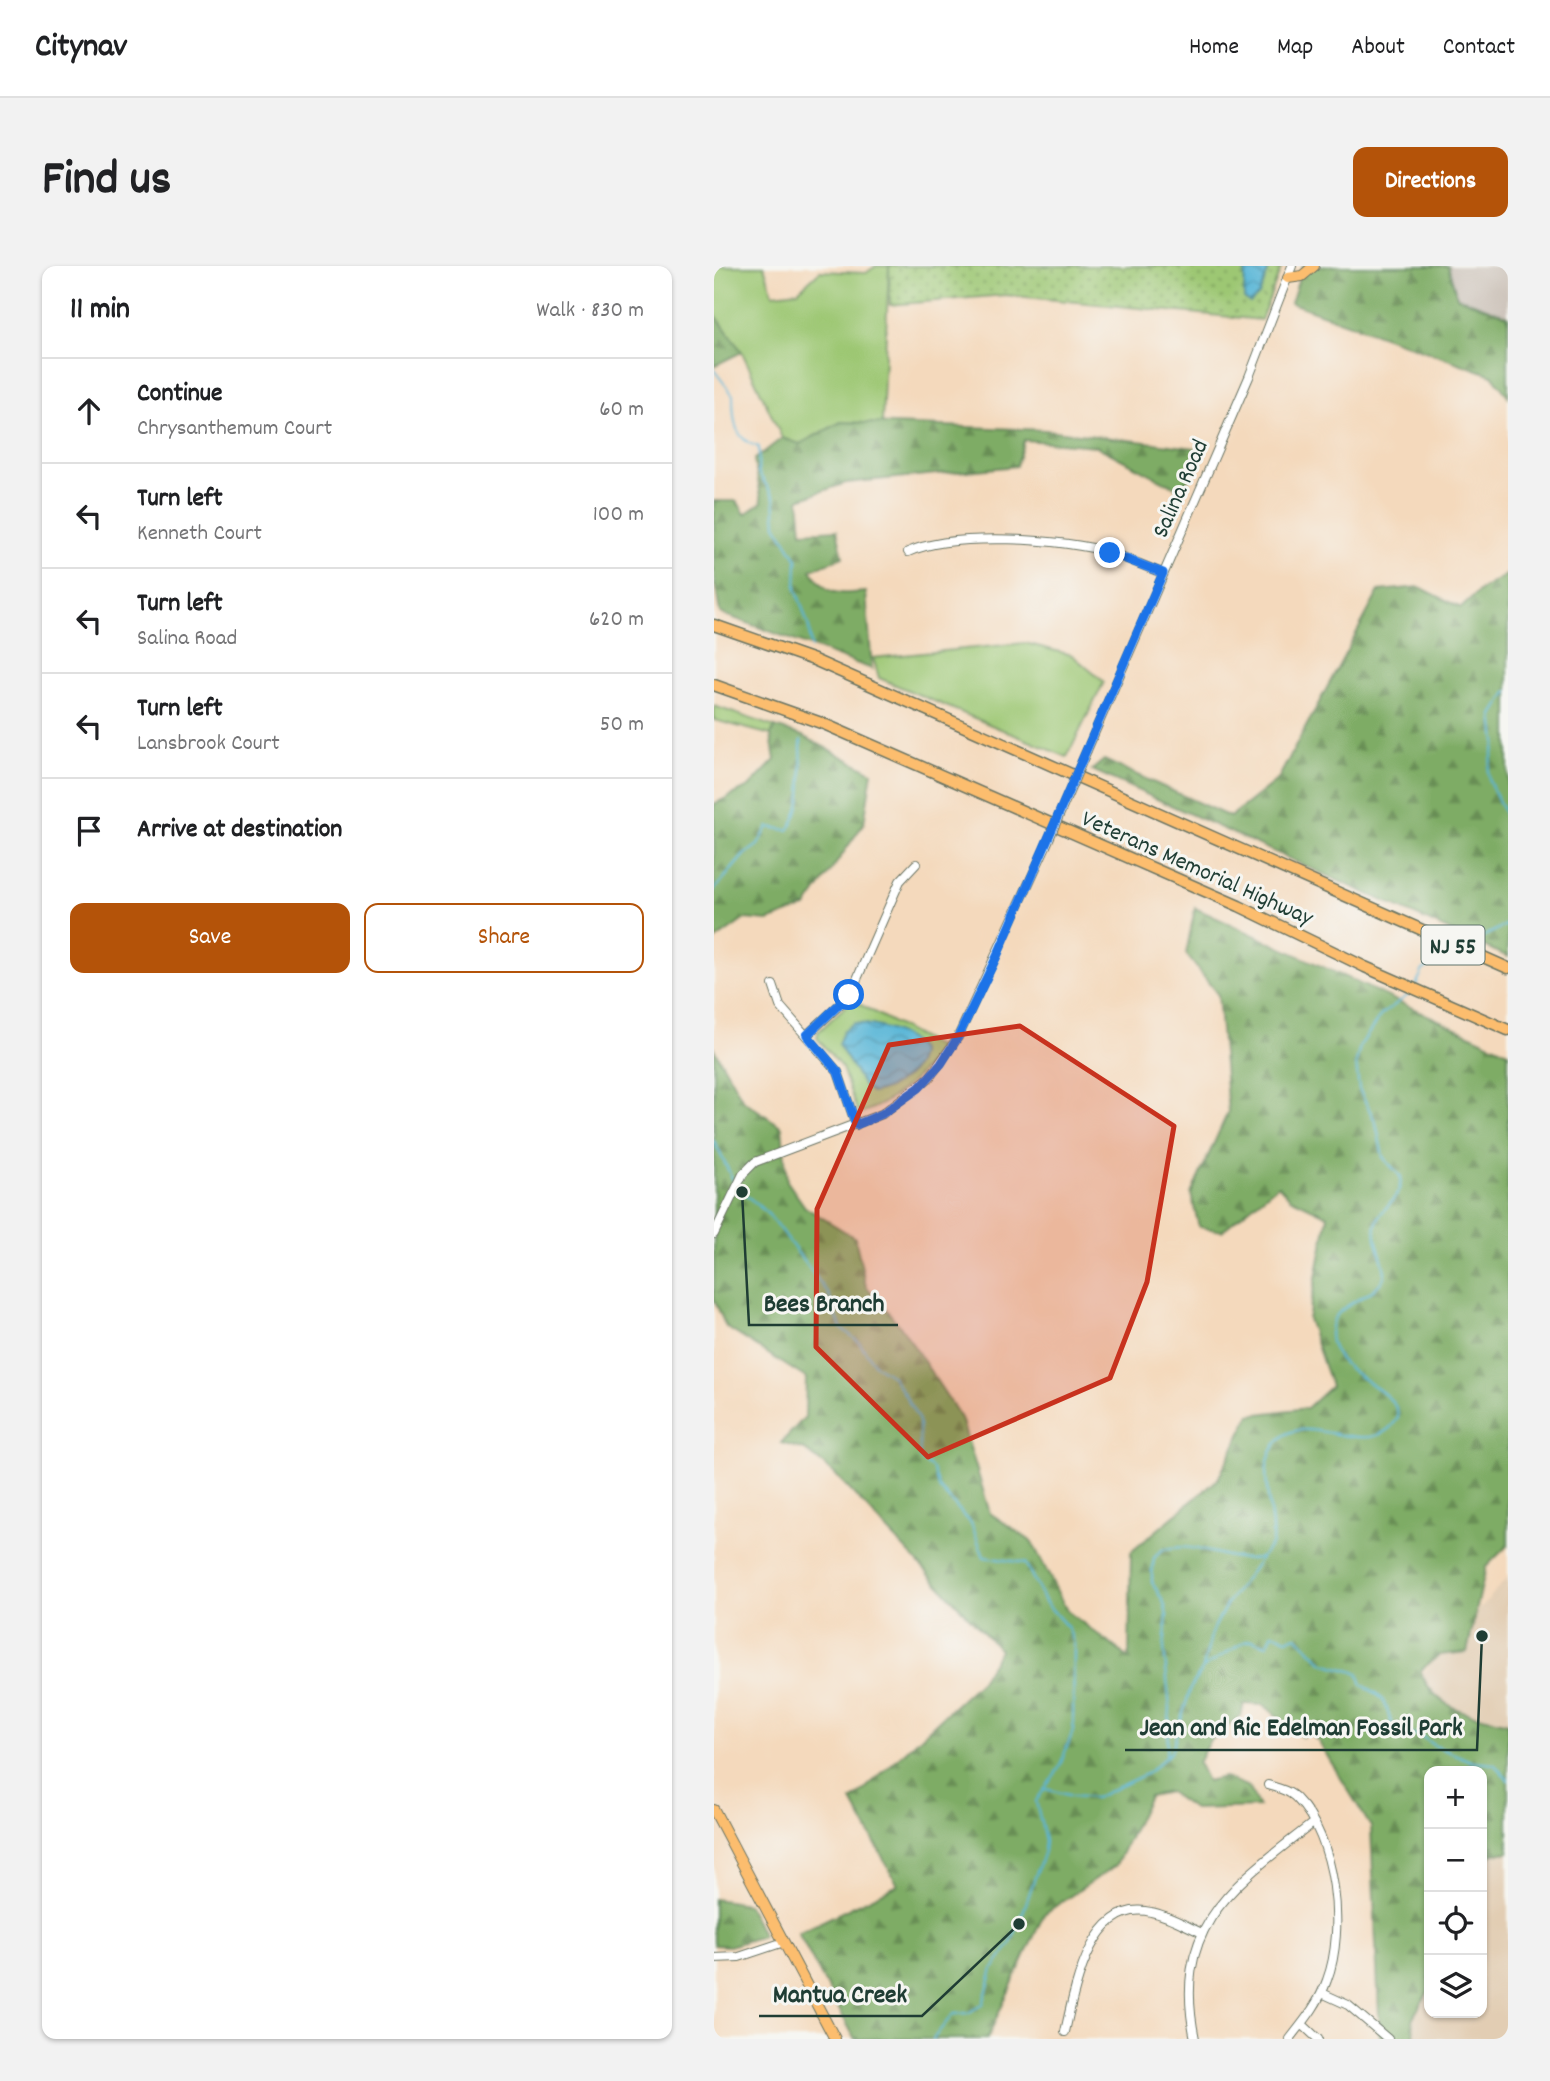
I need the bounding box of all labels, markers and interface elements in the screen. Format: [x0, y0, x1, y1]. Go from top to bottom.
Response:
text: Citynav [35, 25, 127, 72]
text: Home [1189, 31, 1239, 65]
text: Map [1277, 31, 1313, 65]
text: About [1351, 31, 1405, 65]
text: Contact [1443, 31, 1515, 65]
text: Find us [42, 147, 171, 217]
button: Directions [1353, 147, 1508, 217]
text: 11 min [70, 290, 130, 333]
text: Walk · 830 m [536, 295, 644, 328]
text: Continue [137, 376, 222, 413]
icon: ahead [70, 392, 108, 430]
text: 60 m [599, 394, 644, 427]
text: Chrysanthemum Court [137, 413, 332, 446]
street label: Salina Road [1145, 434, 1219, 544]
text: Turn left [137, 481, 223, 518]
icon: left [70, 497, 108, 535]
text: 100 m [593, 499, 644, 532]
text: Kenneth Court [137, 518, 262, 551]
route end [1094, 537, 1125, 568]
text: Turn left [137, 586, 223, 623]
icon: left [70, 602, 108, 640]
text: 620 m [589, 604, 644, 637]
text: Salina Road [137, 623, 237, 656]
text: Turn left [137, 691, 223, 728]
icon: left [70, 707, 108, 745]
text: 50 m [600, 709, 644, 742]
text: Lansbrook Court [137, 728, 280, 761]
street label: Veterans Memorial Highway [1075, 803, 1319, 937]
icon: arrive [70, 812, 108, 850]
text: Arrive at destination [137, 812, 342, 849]
button: Save [70, 903, 350, 973]
button: Share [364, 903, 644, 973]
road number: NJ 55 [1422, 926, 1484, 964]
route start [833, 979, 864, 1010]
callout: Bees Branch [749, 1278, 898, 1325]
text: Bees Branch [764, 1287, 884, 1324]
callout: Jean and Ric Edelman Fossil Park [1125, 1703, 1477, 1750]
text: Jean and Ric Edelman Fossil Park [1139, 1711, 1463, 1748]
map controls [1424, 1766, 1487, 2018]
button: + [1424, 1766, 1487, 1829]
button: − [1424, 1829, 1487, 1892]
button: locate [1424, 1892, 1487, 1955]
button: layers [1424, 1955, 1487, 2018]
callout: Mantua Creek [759, 1969, 922, 2016]
text: Mantua Creek [773, 1978, 908, 2015]

